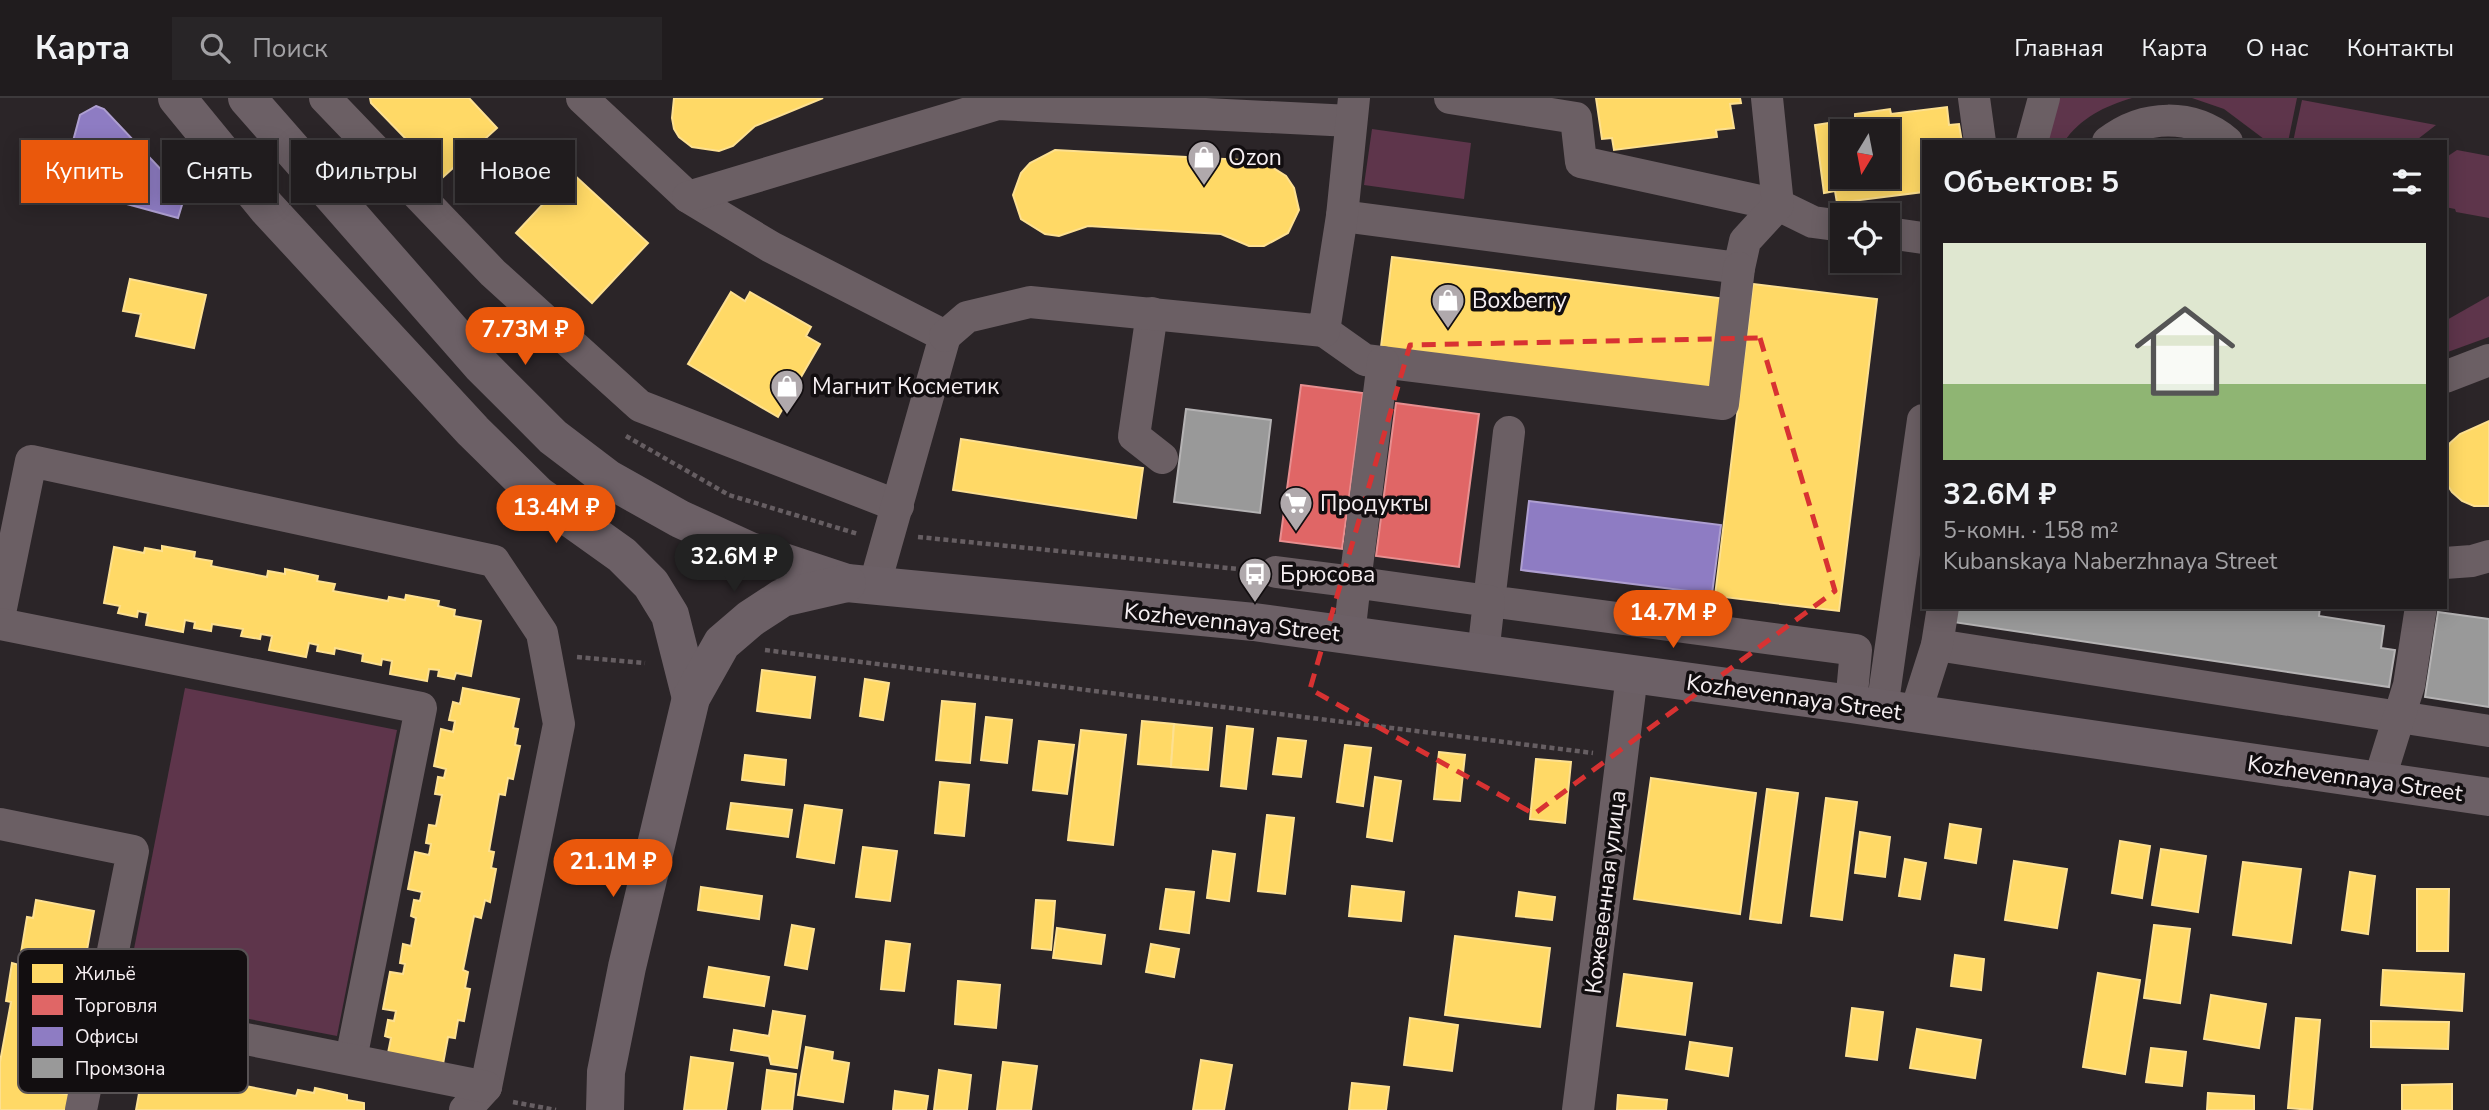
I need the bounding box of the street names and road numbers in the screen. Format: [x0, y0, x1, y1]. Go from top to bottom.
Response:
street label: Kozhevennaya Street [1122, 596, 1342, 649]
street label: Kozhevennaya Street [1684, 667, 1905, 728]
street label: Kozhevennaya Street [2245, 748, 2466, 809]
street label: Кожевенная улица [1578, 788, 1633, 996]

